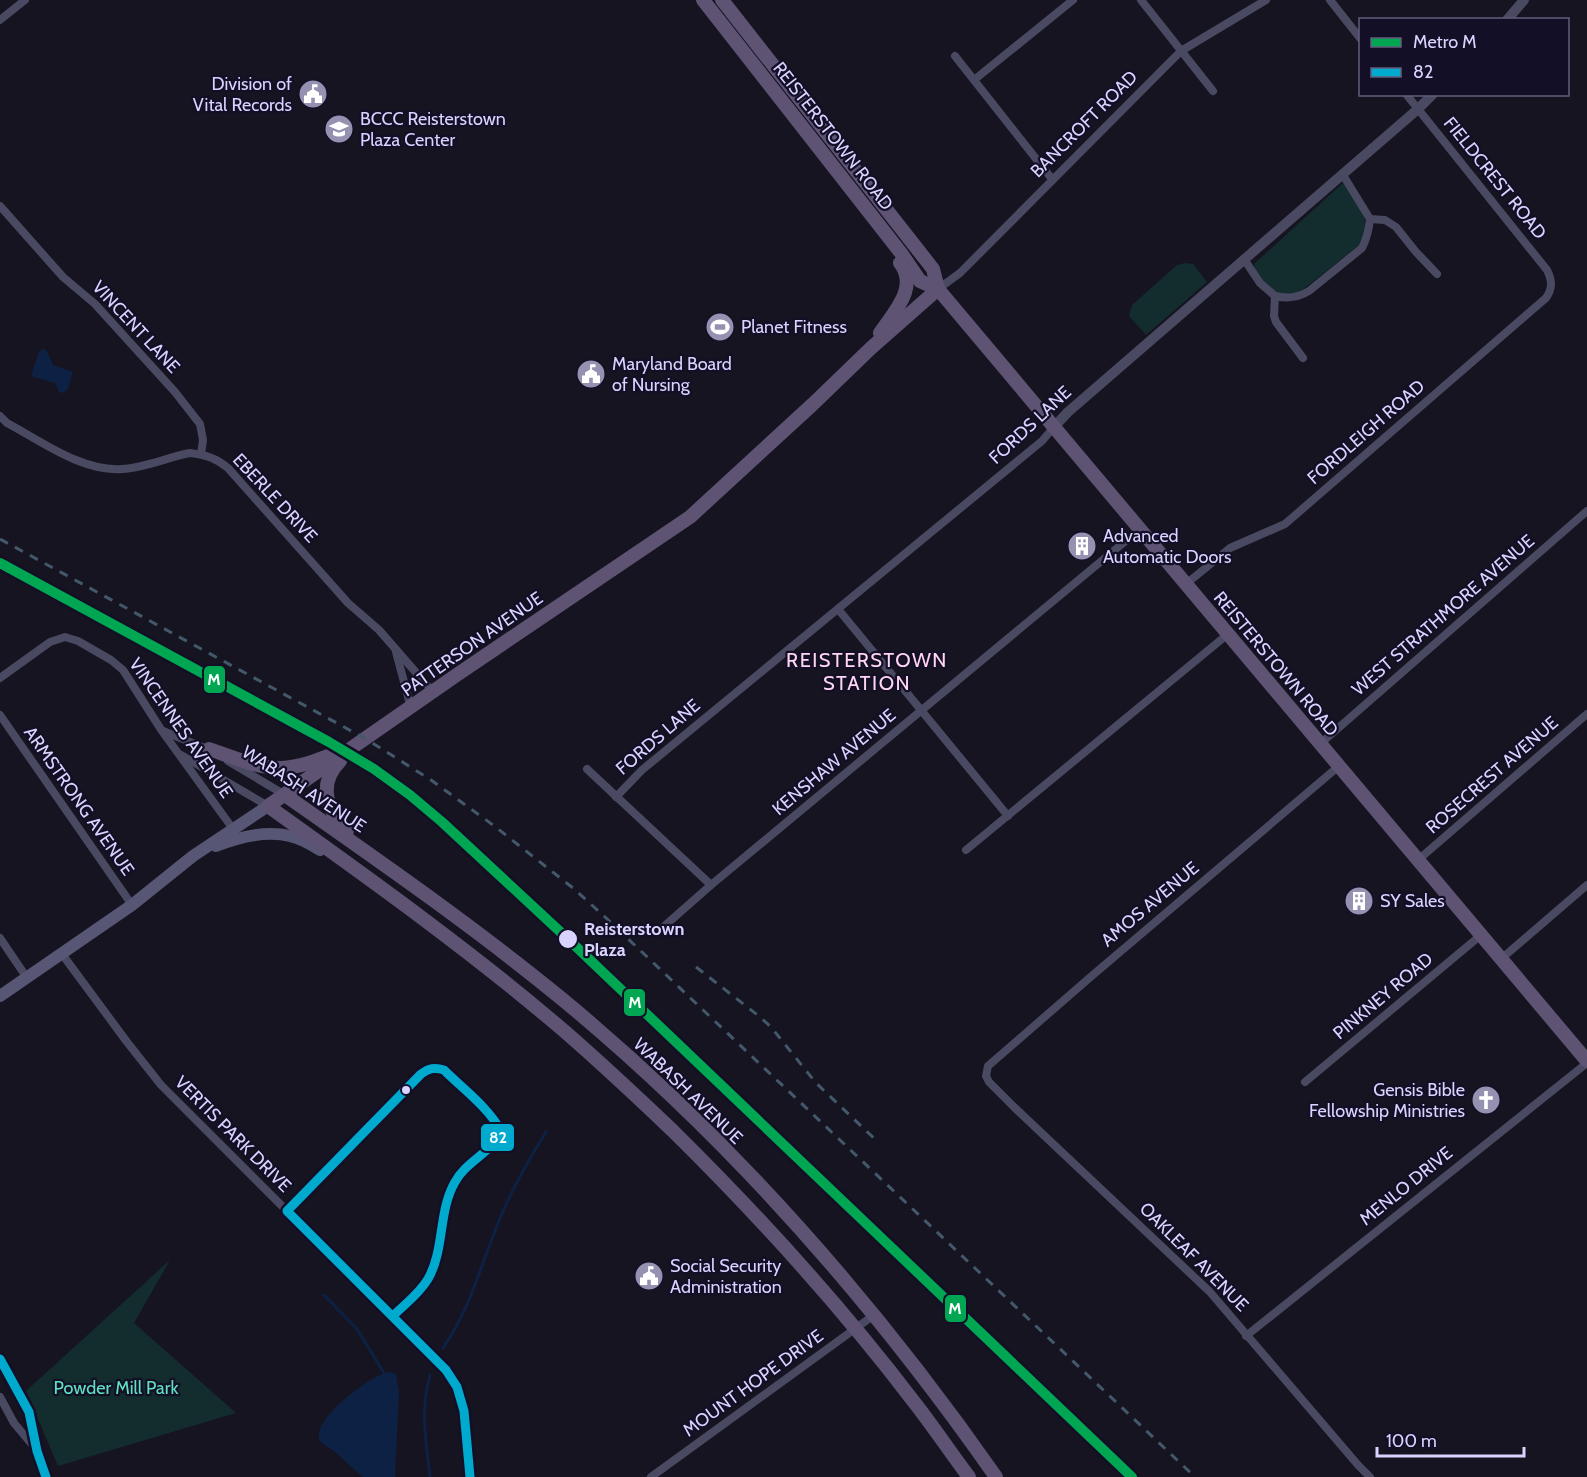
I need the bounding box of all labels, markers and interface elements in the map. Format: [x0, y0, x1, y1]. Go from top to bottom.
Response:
legend [1359, 18, 1569, 96]
text: Metro M [1413, 31, 1477, 53]
street label: REISTERSTOWN ROAD [768, 57, 898, 215]
text: 82 [1413, 61, 1433, 83]
street label: BANCROFT ROAD [1026, 66, 1142, 182]
place label: Division of Vital Records [193, 73, 292, 116]
public building icon: Division of Vital Records [297, 78, 329, 110]
place label: BCCC Reisterstown Plaza Center [360, 108, 506, 151]
street label: FIELDCREST ROAD [1439, 112, 1551, 244]
school or university icon: BCCC Reisterstown Plaza Center [323, 113, 355, 145]
street label: VINCENT LANE [88, 276, 184, 378]
sports icon: Planet Fitness [704, 311, 736, 343]
place label: Planet Fitness [741, 316, 847, 338]
place label: Maryland Board of Nursing [612, 353, 732, 396]
public building icon: Maryland Board of Nursing [575, 358, 607, 390]
street label: FORDLEIGH ROAD [1303, 375, 1429, 489]
street label: FORDS LANE [984, 381, 1076, 469]
street label: EBERLE DRIVE [228, 449, 322, 547]
place label: Advanced Automatic Doors [1103, 525, 1231, 568]
building icon: Advanced Automatic Doors [1066, 530, 1098, 562]
street label: WEST STRATHMORE AVENUE [1347, 530, 1539, 700]
street label: PATTERSON AVENUE [397, 587, 547, 701]
street label: REISTERSTOWN ROAD [1209, 587, 1343, 741]
district label: REISTERSTOWN STATION [786, 648, 948, 695]
street label: VINCENNES AVENUE [124, 654, 238, 802]
line badge: M [203, 665, 226, 694]
text: M [207, 670, 221, 689]
street label: FORDS LANE [611, 694, 705, 780]
street label: KENSHAW AVENUE [768, 704, 900, 820]
street label: ROSECREST AVENUE [1421, 712, 1563, 838]
street label: ARMSTRONG AVENUE [19, 722, 139, 880]
street label: WABASH AVENUE [238, 741, 370, 837]
street label: AMOS AVENUE [1097, 857, 1203, 951]
building icon: SY Sales [1343, 885, 1375, 917]
place label: SY Sales [1380, 890, 1445, 912]
place label: Reisterstown Plaza [584, 918, 685, 961]
marker: Reisterstown Plaza [557, 928, 579, 950]
street label: PINKNEY ROAD [1329, 948, 1437, 1044]
line badge: M [623, 988, 646, 1017]
text: M [628, 993, 642, 1012]
street label: WABASH AVENUE [629, 1033, 747, 1149]
street label: VERTIS PARK DRIVE [170, 1071, 296, 1197]
place label: Gensis Bible Fellowship Ministries [1309, 1079, 1465, 1122]
unlabelled marker [400, 1084, 412, 1096]
church icon: Gensis Bible Fellowship Ministries [1470, 1084, 1502, 1116]
line badge: 82 [480, 1123, 515, 1152]
text: 82 [489, 1128, 507, 1147]
street label: MENLO DRIVE [1355, 1142, 1457, 1230]
street label: OAKLEAF AVENUE [1135, 1198, 1253, 1316]
place label: Social Security Administration [670, 1255, 782, 1298]
public building icon: Social Security Administration [633, 1260, 665, 1292]
line badge: M [944, 1294, 967, 1323]
text: M [948, 1299, 962, 1318]
street label: MOUNT HOPE DRIVE [679, 1325, 827, 1441]
park label: Powder Mill Park [53, 1377, 179, 1399]
scale bar [1377, 1420, 1524, 1458]
text: 100 m [1386, 1430, 1437, 1452]

